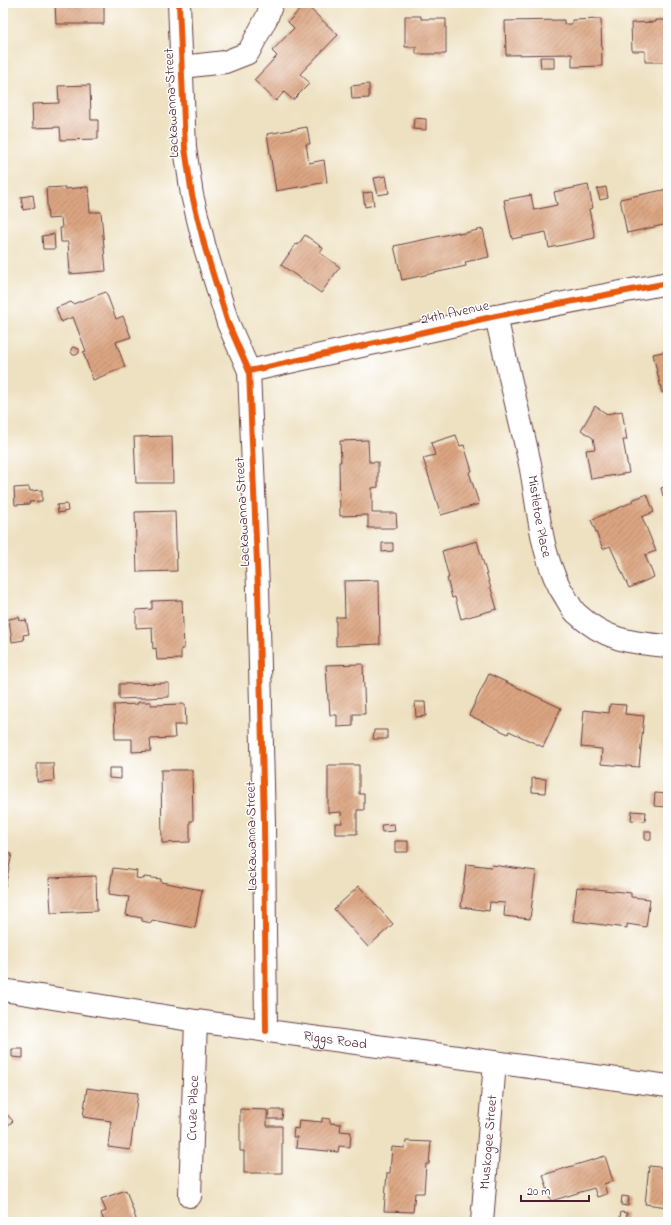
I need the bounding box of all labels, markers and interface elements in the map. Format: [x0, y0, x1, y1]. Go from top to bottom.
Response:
street label: Lackawanna Street [159, 47, 185, 158]
street label: 24th Avenue [419, 295, 492, 330]
street label: Lackawanna Street [230, 456, 256, 567]
street label: Mistletoe Place [522, 474, 558, 561]
street label: Lackawanna Street [241, 781, 263, 891]
street label: Riggs Road [302, 1025, 368, 1055]
street label: Cruze Place [181, 1074, 205, 1141]
street label: Muskogee Street [474, 1094, 503, 1190]
scale bar [521, 1177, 589, 1203]
text: 20 m [527, 1183, 550, 1201]

